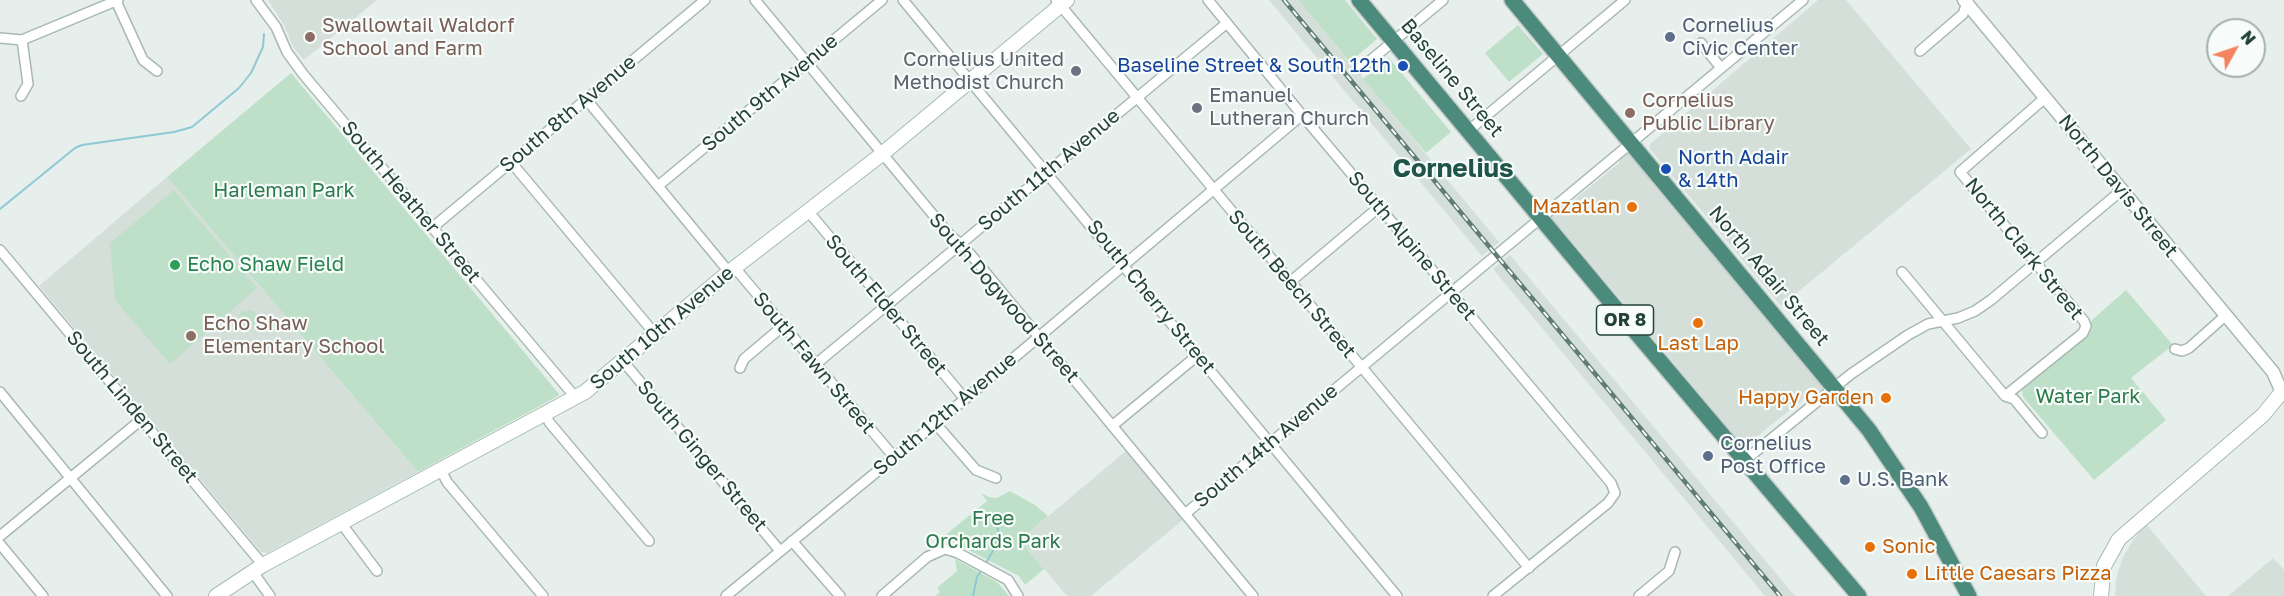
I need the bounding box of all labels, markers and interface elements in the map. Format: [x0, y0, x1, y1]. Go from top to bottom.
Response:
place label: Swallowtail Waldorf School and Farm [322, 14, 514, 61]
street label: Baseline Street [1396, 14, 1508, 142]
place label: Cornelius Civic Center [1682, 14, 1798, 61]
north arrow [2206, 18, 2266, 78]
text: N [2237, 27, 2260, 49]
street label: South 9th Avenue [697, 29, 843, 157]
marker: Swallowtail Waldorf School and Farm [303, 30, 317, 44]
marker: Cornelius Civic Center [1663, 30, 1677, 44]
place label: Cornelius United Methodist Church [893, 48, 1064, 95]
street label: South 8th Avenue [495, 50, 641, 178]
place label: Baseline Street & South 12th [1117, 54, 1391, 78]
marker: Baseline Street & South 12th [1396, 59, 1410, 73]
marker: Cornelius United Methodist Church [1069, 64, 1083, 78]
place label: Emanuel Lutheran Church [1209, 84, 1369, 131]
place label: Cornelius Public Library [1642, 89, 1775, 136]
marker: Emanuel Lutheran Church [1190, 101, 1204, 115]
street label: South 11th Avenue [973, 104, 1125, 236]
marker: Cornelius Public Library [1623, 106, 1637, 120]
street label: North Davis Street [2053, 110, 2183, 262]
street label: South Heather Street [336, 116, 486, 288]
place label: North Adair & 14th [1678, 146, 1789, 193]
district label: Cornelius [1392, 153, 1514, 185]
marker: North Adair & 14th [1659, 162, 1673, 176]
street label: South Alpine Street [1343, 167, 1481, 325]
street label: North Clark Street [1960, 173, 2088, 325]
park label: Harleman Park [213, 179, 355, 203]
place label: Mazatlan [1532, 195, 1620, 219]
marker: Mazatlan [1625, 200, 1639, 214]
street label: North Adair Street [1704, 201, 1834, 351]
street label: South Beech Street [1223, 205, 1361, 363]
street label: South Dogwood Street [924, 208, 1084, 388]
street label: South Cherry Street [1081, 215, 1221, 379]
street label: South Elder Street [820, 230, 952, 380]
place label: Echo Shaw Field [187, 253, 344, 277]
marker: Echo Shaw Field [168, 258, 182, 272]
street label: South 10th Avenue [585, 261, 739, 395]
street label: South Fawn Street [748, 287, 880, 439]
road number: OR 8 [1596, 305, 1654, 335]
place label: Echo Shaw Elementary School [203, 312, 385, 359]
marker: Last Lap [1691, 316, 1705, 330]
street label: South Linden Street [61, 326, 203, 488]
marker: Echo Shaw Elementary School [184, 329, 198, 343]
place label: Last Lap [1657, 332, 1739, 356]
street label: South 12th Avenue [869, 347, 1021, 481]
street label: South Ginger Street [632, 376, 772, 536]
street label: South 14th Avenue [1189, 379, 1343, 513]
park label: Water Park [2035, 385, 2141, 409]
place label: Happy Garden [1738, 386, 1874, 410]
marker: Happy Garden [1879, 391, 1893, 405]
place label: Cornelius Post Office [1720, 432, 1826, 479]
marker: Cornelius Post Office [1701, 449, 1715, 463]
place label: U.S. Bank [1857, 468, 1949, 492]
marker: U.S. Bank [1838, 473, 1852, 487]
park label: Free Orchards Park [925, 507, 1061, 554]
place label: Sonic [1882, 535, 1935, 559]
marker: Sonic [1863, 540, 1877, 554]
place label: Little Caesars Pizza [1924, 562, 2112, 586]
marker: Little Caesars Pizza [1905, 567, 1919, 581]

